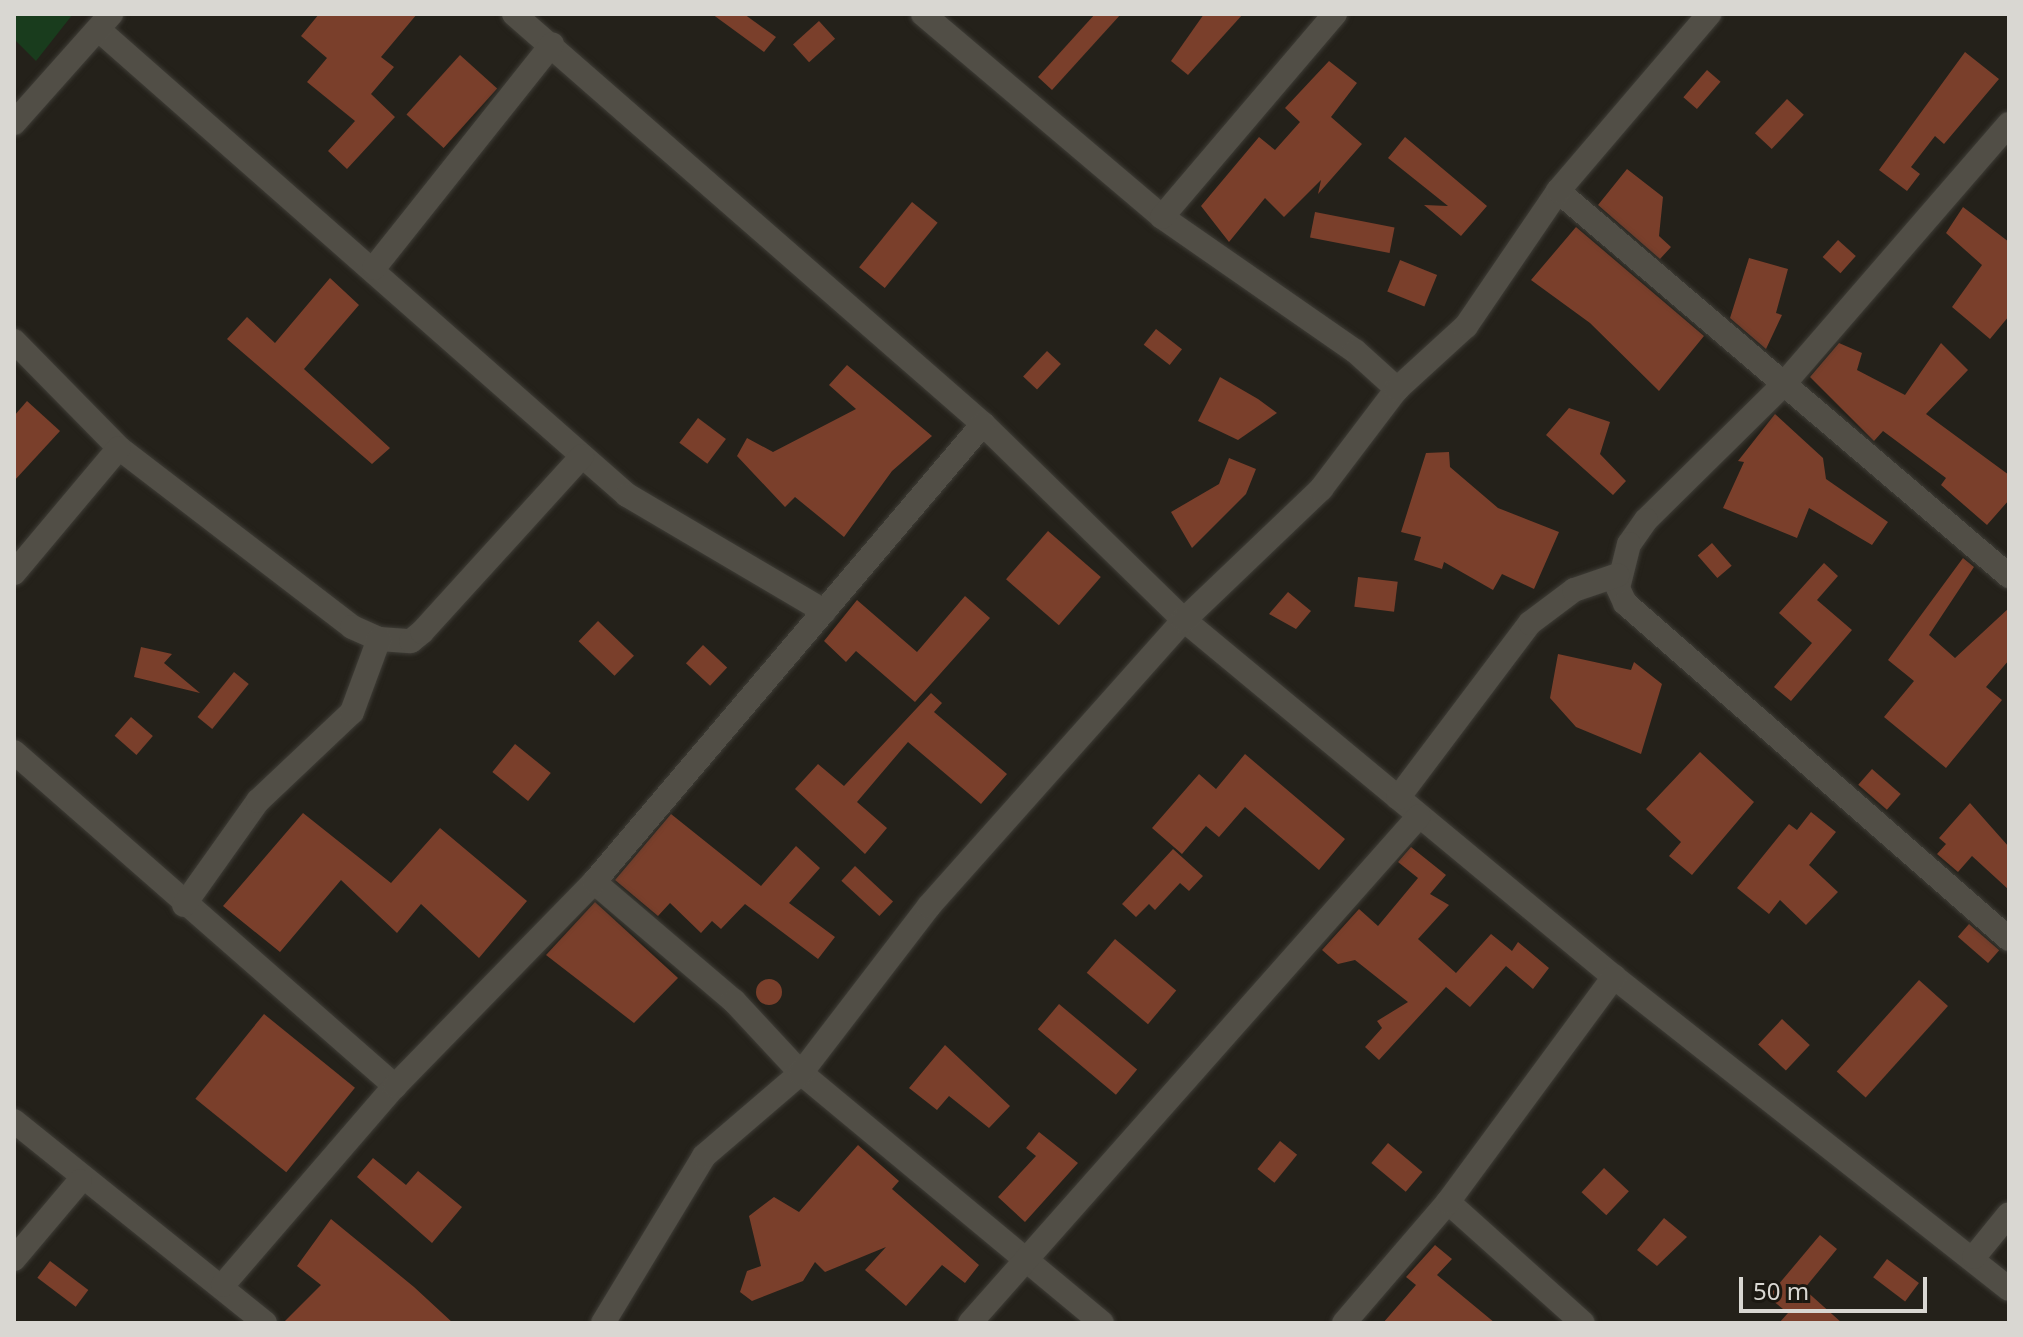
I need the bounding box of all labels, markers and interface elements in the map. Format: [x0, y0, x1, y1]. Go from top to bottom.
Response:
scale bar [1743, 1261, 1931, 1311]
text: 50 m [1753, 1274, 1809, 1307]

